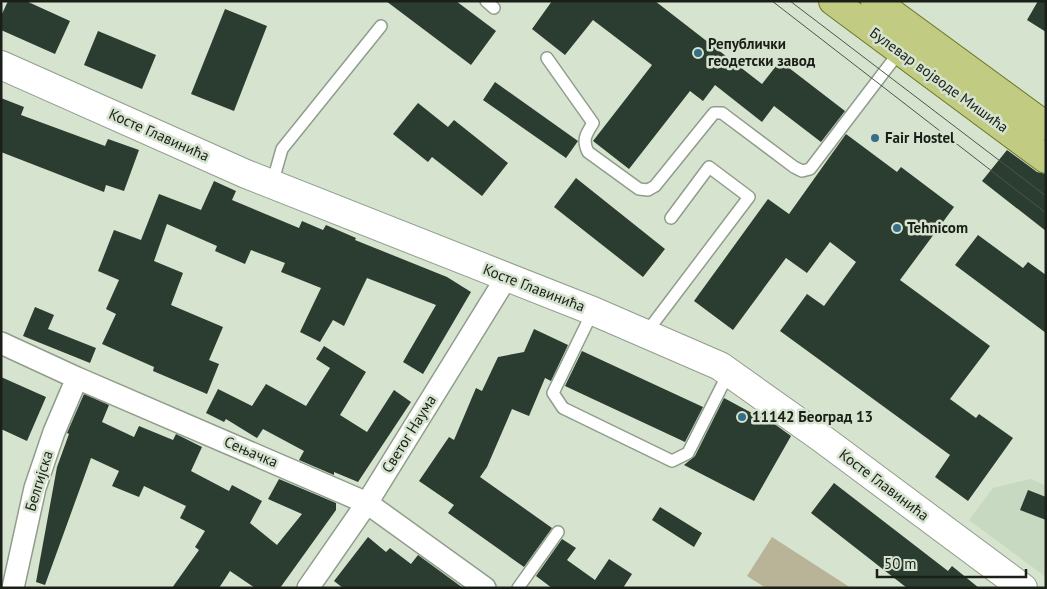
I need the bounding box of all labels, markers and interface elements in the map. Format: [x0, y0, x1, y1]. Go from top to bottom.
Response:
street label: Булевар војводе Мишића [866, 23, 1012, 136]
place label: Републички геодетски завод [708, 34, 816, 70]
marker: Републички геодетски завод [692, 47, 704, 59]
street label: Косте Главинића [106, 104, 212, 165]
place label: Fair Hostel [885, 128, 955, 147]
marker: Fair Hostel [869, 132, 881, 144]
place label: Tehnicom [907, 218, 968, 237]
marker: Tehnicom [891, 222, 903, 234]
street label: Косте Главинића [480, 259, 588, 316]
street label: Светог Наума [377, 391, 440, 476]
place label: 11142 Београд 13 [752, 407, 873, 426]
marker: 11142 Београд 13 [736, 411, 748, 423]
street label: Сењачка [221, 432, 281, 471]
street label: Косте Главинића [836, 445, 933, 525]
street label: Белгијска [20, 448, 57, 513]
scale bar [877, 546, 1026, 578]
text: 50 m [884, 554, 917, 573]

